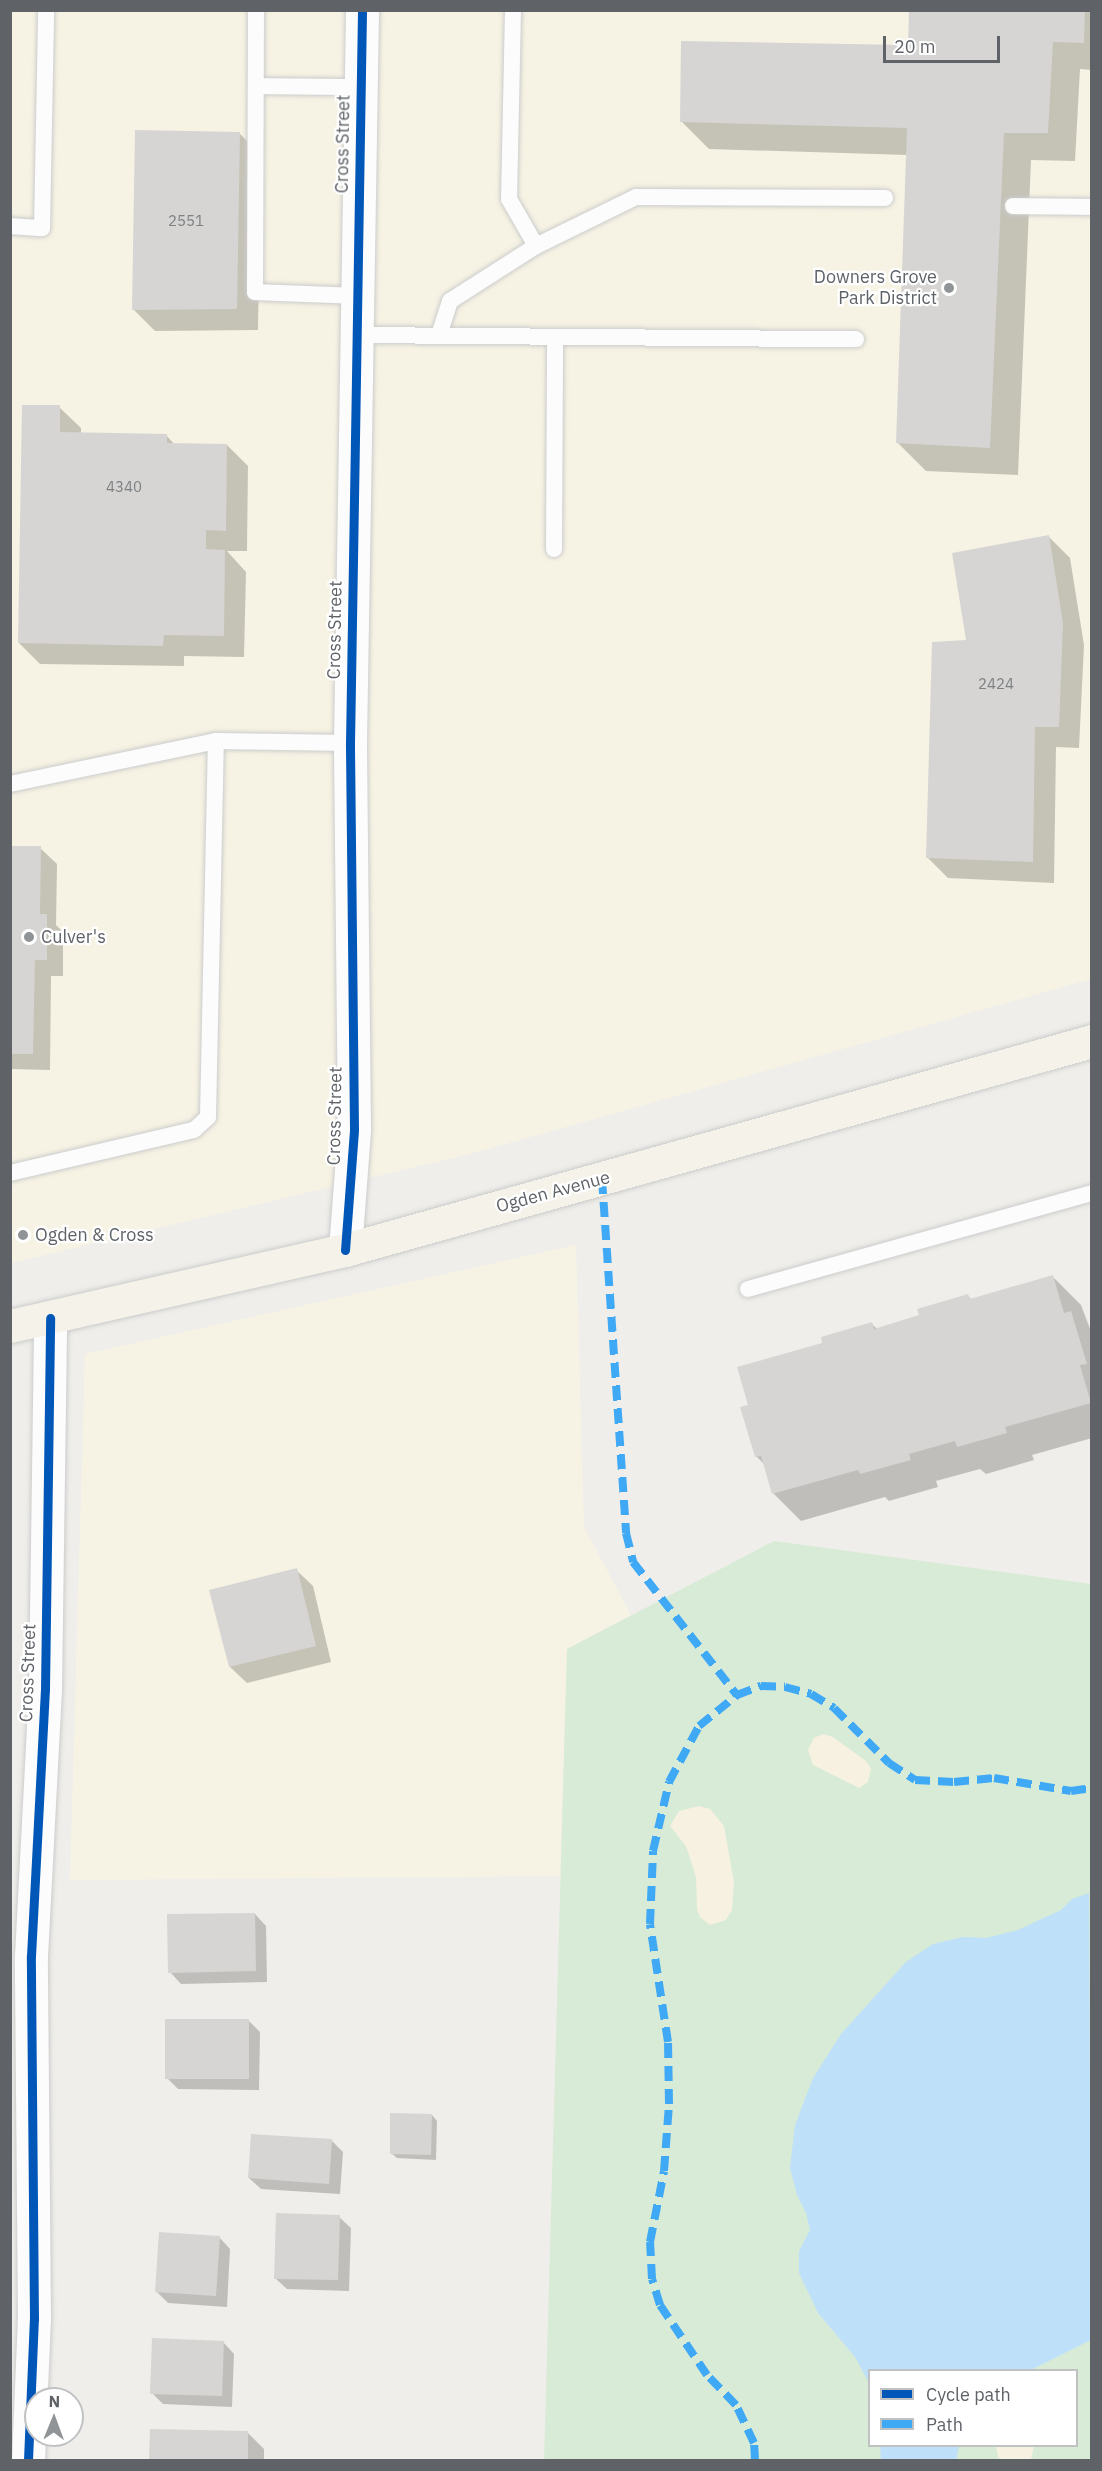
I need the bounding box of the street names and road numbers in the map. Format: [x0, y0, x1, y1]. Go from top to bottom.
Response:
street label: Cross Street [331, 94, 355, 194]
street label: Cross Street [323, 580, 347, 680]
street label: Cross Street [323, 1066, 347, 1166]
street label: Ogden Avenue [494, 1166, 612, 1218]
street label: Cross Street [15, 1623, 41, 1723]

